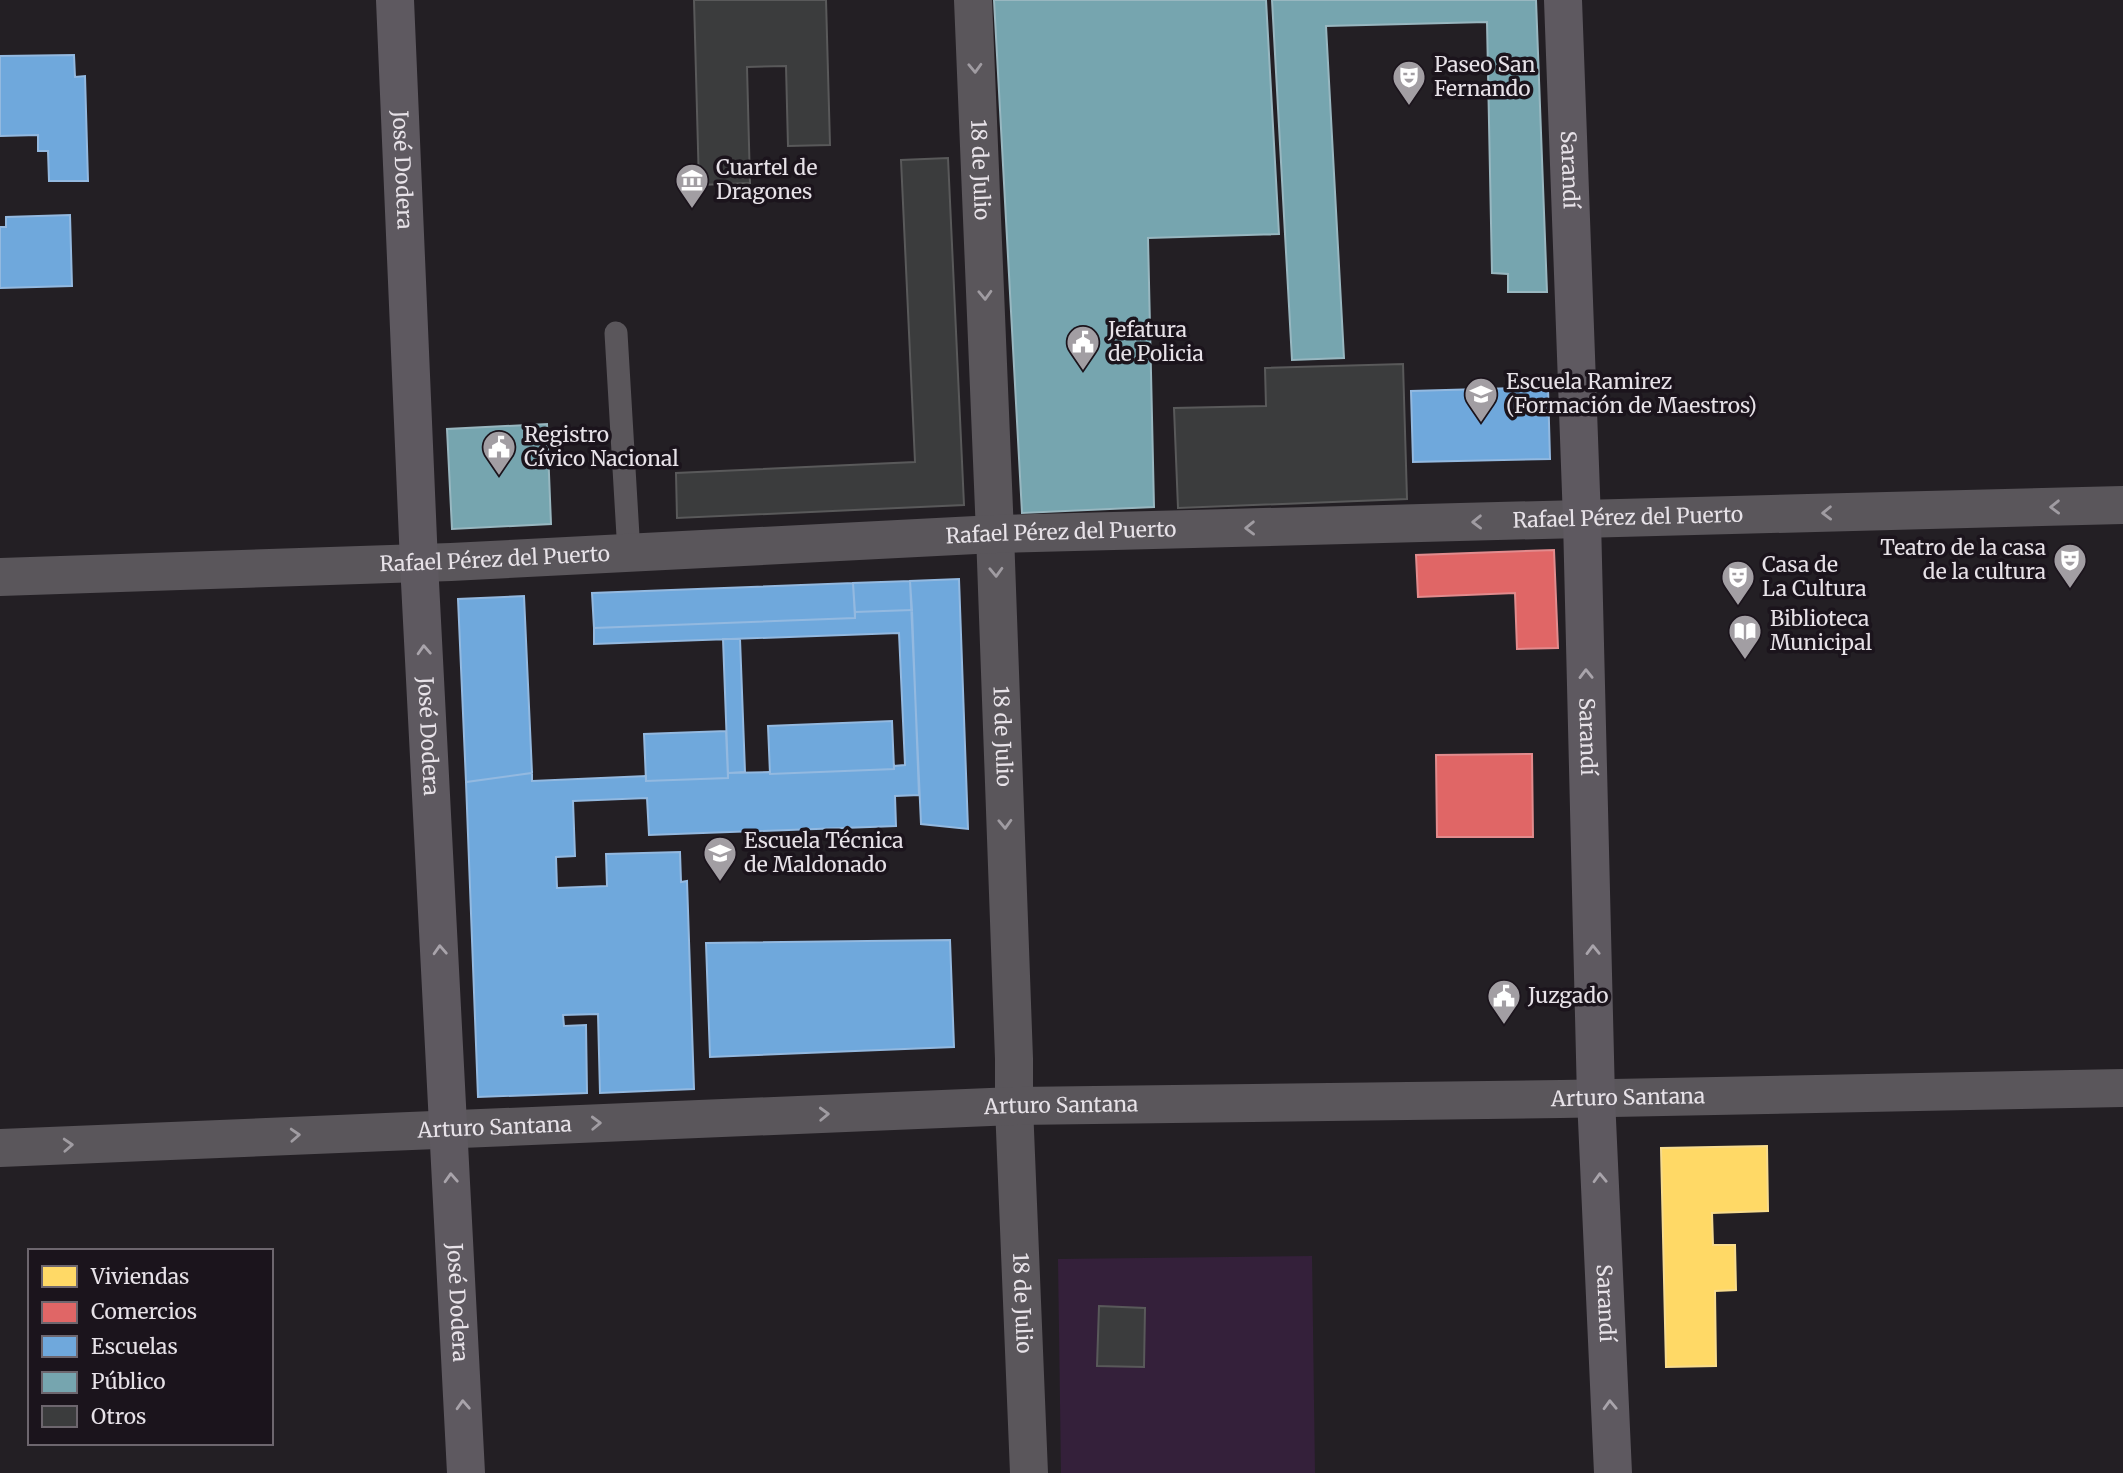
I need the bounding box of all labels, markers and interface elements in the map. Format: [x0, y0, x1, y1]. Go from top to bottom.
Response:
place label: Paseo San Fernando [1434, 51, 1536, 102]
theatre icon: Paseo San Fernando [1390, 58, 1428, 107]
one-way arrow [968, 63, 983, 74]
street label: José Dodera [387, 109, 419, 230]
street label: 18 de Julio [965, 119, 996, 221]
street label: Sarandí [1555, 130, 1585, 211]
place label: Cuartel de Dragones [716, 154, 817, 205]
museum icon: Cuartel de Dragones [673, 161, 711, 210]
one-way arrow [977, 290, 992, 301]
place label: Jefatura de Policia [1107, 316, 1204, 367]
public building icon: Jefatura de Policia [1064, 323, 1102, 372]
place label: Escuela Ramirez (Formación de Maestros) [1506, 368, 1757, 419]
school or university icon: Escuela Ramirez (Formación de Maestros) [1462, 375, 1500, 424]
place label: Registro Cívico Nacional [524, 421, 679, 472]
public building icon: Registro Cívico Nacional [480, 428, 518, 477]
one-way arrow [2049, 499, 2060, 514]
street label: Rafael Pérez del Puerto [1512, 501, 1743, 534]
one-way arrow [1822, 505, 1833, 520]
street label: Rafael Pérez del Puerto [945, 515, 1177, 550]
one-way arrow [1472, 515, 1483, 530]
one-way arrow [1244, 520, 1255, 535]
place label: Teatro de la casa de la cultura [1880, 534, 2046, 585]
street label: Rafael Pérez del Puerto [379, 540, 611, 577]
theatre icon: Teatro de la casa de la cultura [2051, 541, 2089, 590]
place label: Casa de La Cultura [1762, 551, 1866, 602]
theatre icon: Casa de La Cultura [1719, 558, 1757, 607]
one-way arrow [989, 567, 1004, 578]
place label: Biblioteca Municipal [1770, 605, 1873, 656]
library icon: Biblioteca Municipal [1726, 612, 1764, 661]
one-way arrow [417, 644, 432, 655]
one-way arrow [1578, 668, 1593, 679]
street label: José Dodera [412, 675, 445, 796]
street label: 18 de Julio [988, 686, 1018, 787]
street label: Sarandí [1573, 697, 1602, 777]
one-way arrow [998, 818, 1013, 829]
place label: Escuela Técnica de Maldonado [744, 827, 904, 878]
school or university icon: Escuela Técnica de Maldonado [701, 834, 739, 883]
one-way arrow [1585, 944, 1600, 955]
one-way arrow [432, 945, 447, 956]
public building icon: Juzgado [1485, 977, 1523, 1026]
place label: Juzgado [1527, 982, 1608, 1009]
street label: Arturo Santana [1550, 1082, 1705, 1112]
street label: Arturo Santana [982, 1090, 1138, 1120]
one-way arrow [818, 1107, 829, 1122]
street label: Arturo Santana [416, 1110, 572, 1144]
one-way arrow [591, 1115, 602, 1130]
one-way arrow [290, 1128, 301, 1143]
one-way arrow [63, 1138, 74, 1153]
one-way arrow [444, 1172, 459, 1183]
one-way arrow [1592, 1172, 1607, 1183]
street label: José Dodera [441, 1241, 474, 1363]
legend [28, 1249, 273, 1445]
street label: 18 de Julio [1007, 1252, 1038, 1354]
text: Viviendas [90, 1263, 189, 1290]
street label: Sarandí [1591, 1264, 1621, 1344]
text: Comercios [91, 1298, 197, 1325]
text: Escuelas [91, 1333, 178, 1360]
text: Público [91, 1368, 166, 1395]
one-way arrow [455, 1399, 470, 1410]
one-way arrow [1602, 1399, 1617, 1410]
text: Otros [91, 1403, 146, 1430]

